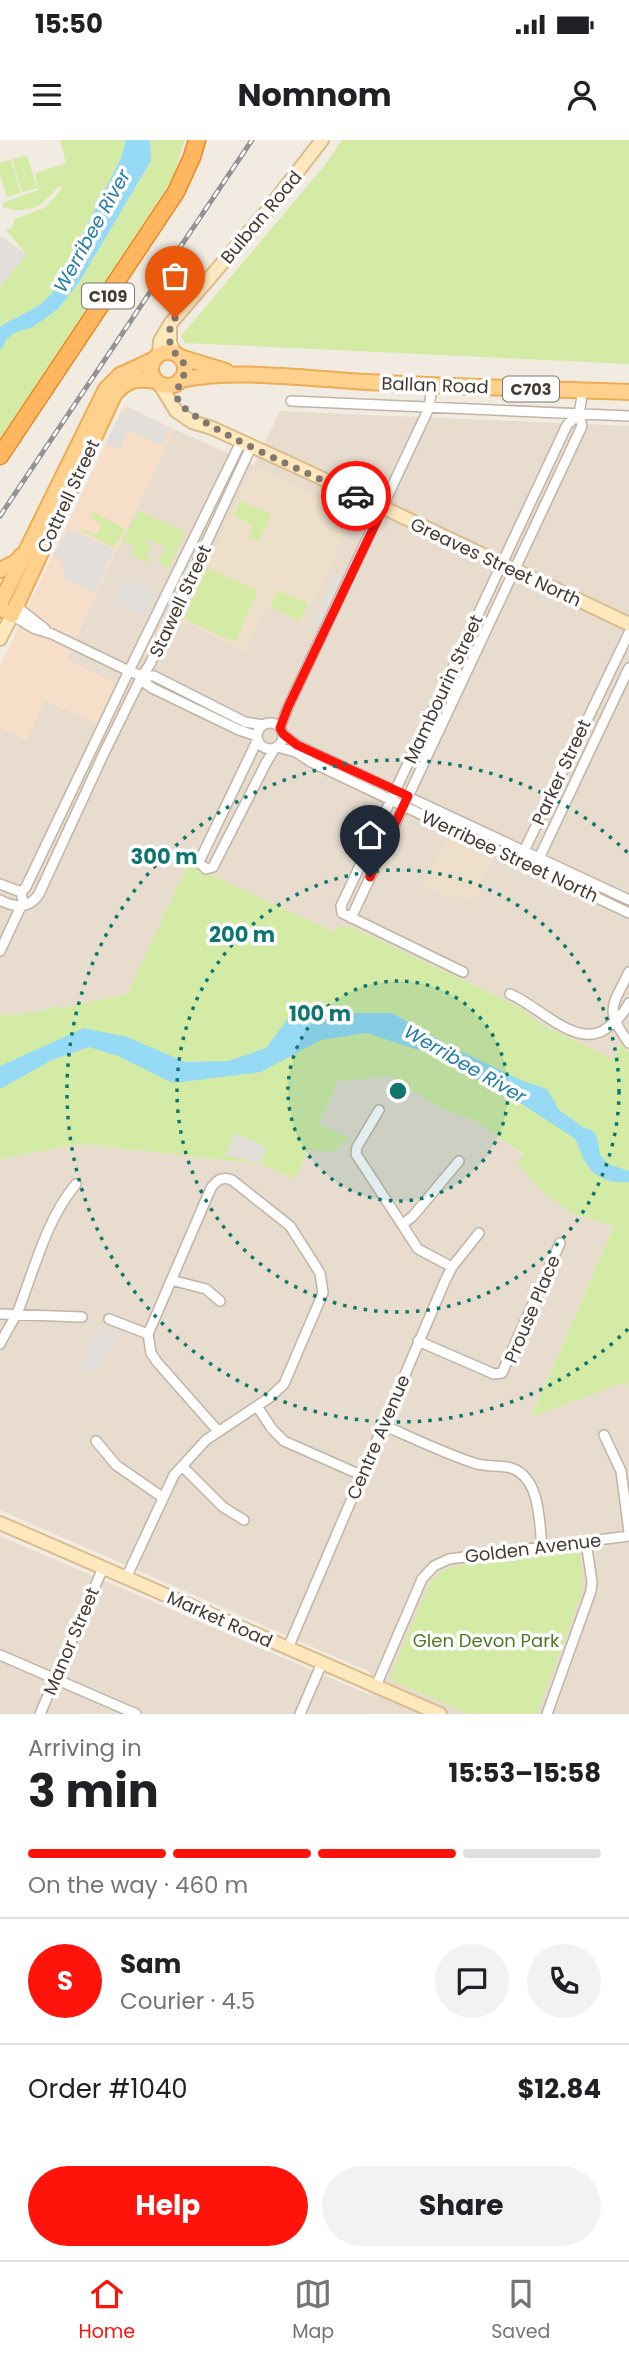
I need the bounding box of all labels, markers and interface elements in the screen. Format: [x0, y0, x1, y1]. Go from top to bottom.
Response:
text: 15:50 [35, 6, 103, 42]
text: Nomnom [237, 72, 392, 117]
icon: menu [28, 76, 66, 114]
icon: person [563, 76, 601, 114]
water label: Werribee River [47, 164, 137, 297]
street label: Bulban Road [215, 165, 307, 269]
pin [145, 246, 205, 318]
icon: bag [156, 257, 194, 295]
road number: C109 [82, 284, 134, 308]
street label: Ballan Road [381, 371, 489, 399]
road number: C703 [503, 376, 559, 402]
street label: Cottrell Street [31, 435, 105, 557]
courier [321, 461, 391, 531]
icon: car [337, 477, 375, 515]
street label: Greaves Street North [406, 511, 586, 613]
street label: Stawell Street [143, 541, 217, 661]
street label: Mambourin Street [398, 610, 488, 768]
street label: Parker Street [526, 715, 596, 829]
street label: Werribee Street North [418, 804, 602, 908]
pin [340, 805, 400, 877]
icon: home [351, 816, 389, 854]
text: 300 m [131, 842, 197, 871]
text: 200 m [209, 920, 275, 949]
text: 100 m [289, 999, 351, 1028]
water label: Werribee River [399, 1018, 532, 1110]
centre of rings [386, 1079, 410, 1103]
street label: Prouse Place [498, 1251, 566, 1367]
street label: Centre Avenue [340, 1371, 416, 1503]
street label: Golden Avenue [463, 1527, 603, 1569]
street label: Manor Street [37, 1583, 105, 1699]
street label: Market Road [163, 1585, 277, 1653]
park label: Glen Devon Park [413, 1628, 560, 1653]
text: Arriving in [28, 1732, 142, 1764]
text: 15:53–15:58 [448, 1755, 601, 1791]
text: 3 min [28, 1759, 159, 1823]
text: On the way · 460 m [28, 1869, 248, 1901]
button: chat [435, 1944, 509, 2018]
button: phone [527, 1944, 601, 2018]
text: Sam [120, 1946, 181, 1982]
text: S [57, 1963, 73, 1999]
text: Courier · 4.5 [120, 1985, 255, 2017]
text: Order #1040 [28, 2071, 188, 2107]
text: $12.84 [517, 2071, 601, 2107]
button: Help [28, 2166, 308, 2246]
button: Share [322, 2166, 601, 2246]
tab: Home [78, 2275, 135, 2346]
tab: Map [292, 2275, 334, 2346]
tab: Saved [491, 2275, 550, 2346]

